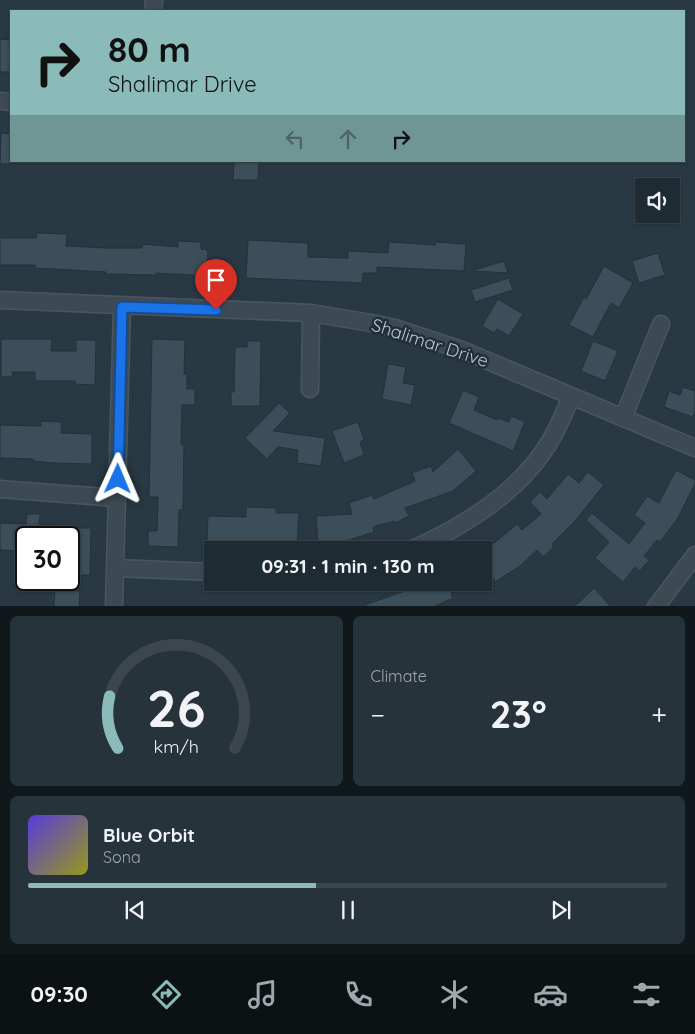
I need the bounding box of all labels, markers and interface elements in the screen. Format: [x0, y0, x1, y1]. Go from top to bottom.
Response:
text: 80 m [108, 27, 191, 71]
icon: right [25, 30, 90, 95]
text: Shalimar Drive [108, 70, 257, 98]
icon: left [281, 125, 309, 153]
icon: ahead [334, 125, 362, 153]
icon: right [387, 125, 415, 153]
map controls [635, 178, 680, 223]
button: sound [635, 178, 680, 223]
pin [195, 259, 237, 310]
icon: arrive [202, 266, 230, 294]
street label: Shalimar Drive [369, 313, 492, 372]
position arrow [91, 452, 143, 504]
speed limit sign: 30 [15, 526, 80, 591]
text: 09:31 · 1 min · 130 m [261, 554, 435, 578]
text: Climate [371, 666, 427, 686]
text: 26 [147, 675, 205, 740]
text: 23° [490, 690, 547, 738]
text: − [371, 697, 385, 732]
text: + [651, 697, 667, 732]
text: km/h [154, 735, 199, 757]
text: Blue Orbit [103, 823, 195, 847]
text: Sona [103, 847, 141, 867]
icon: previous [121, 896, 149, 924]
icon: pause [334, 896, 362, 924]
icon: next [547, 896, 575, 924]
icon: directions [149, 977, 184, 1012]
icon: music [245, 977, 280, 1012]
icon: phone [341, 977, 376, 1012]
icon: climate [437, 977, 472, 1012]
icon: car [533, 977, 568, 1012]
icon: filters [629, 977, 664, 1012]
text: 09:30 [31, 980, 88, 1008]

